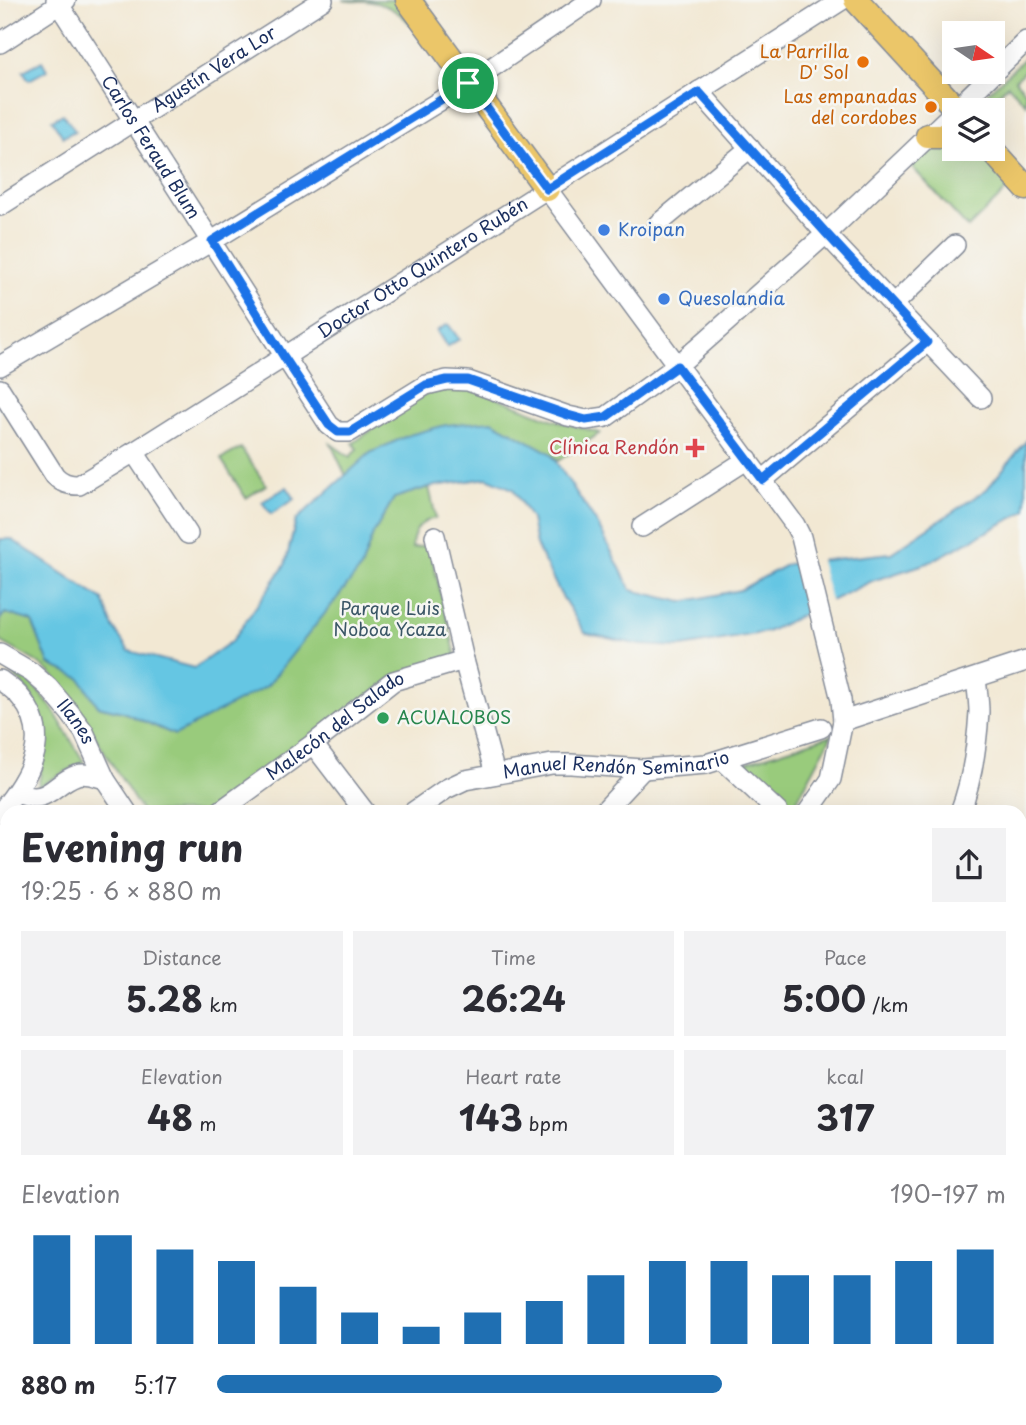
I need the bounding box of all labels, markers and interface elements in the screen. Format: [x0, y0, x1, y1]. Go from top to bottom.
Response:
street label: Agustín Vera Lor [146, 18, 282, 118]
north arrow [942, 21, 1004, 84]
map controls [942, 21, 1005, 161]
place label: La Parrilla D' Sol [760, 37, 849, 85]
pin [438, 53, 498, 113]
marker: La Parrilla D' Sol [855, 54, 871, 70]
icon: arrive [449, 64, 487, 102]
street label: Carlos Feraud Blum [96, 69, 208, 224]
place label: Las empanadas del cordobes [783, 82, 917, 130]
button: layers [942, 98, 1005, 161]
marker: Las empanadas del cordobes [923, 99, 939, 115]
street label: Doctor Otto Quintero Rubén [312, 189, 533, 344]
place label: Kroipan [618, 215, 685, 242]
marker: Kroipan [596, 222, 612, 238]
place label: Quesolandia [678, 284, 785, 311]
marker: Quesolandia [656, 291, 672, 307]
place label: Clínica Rendón [549, 433, 679, 460]
marker: Clínica Rendón [685, 438, 705, 458]
park label: Parque Luis Noboa Ycaza [334, 594, 447, 642]
street label: Malecón del Salado [260, 663, 407, 786]
street label: Ilanes [51, 692, 103, 748]
place label: ACUALOBOS [397, 703, 511, 730]
marker: ACUALOBOS [375, 710, 391, 726]
street label: Manuel Rendón Seminario [500, 743, 732, 785]
text: Evening run [21, 818, 243, 875]
button: share [932, 828, 1006, 902]
text: 19:25 · 6 × 880 m [21, 873, 222, 908]
text: Distance [142, 943, 222, 971]
text: Time [491, 943, 536, 971]
text: Pace [824, 943, 867, 971]
text: 5.28 [126, 971, 203, 1024]
text: 26:24 [461, 971, 566, 1024]
text: 5:00 [782, 971, 866, 1024]
text: km [203, 990, 238, 1018]
text: /km [866, 990, 909, 1018]
text: Elevation [141, 1062, 223, 1090]
text: Heart rate [466, 1062, 561, 1090]
text: kcal [826, 1062, 864, 1090]
text: 48 [147, 1090, 193, 1143]
text: 143 [459, 1090, 523, 1143]
text: 317 [816, 1090, 874, 1143]
text: m [193, 1109, 217, 1137]
text: bpm [523, 1109, 568, 1137]
text: Elevation [21, 1176, 120, 1211]
text: 190–197 m [890, 1176, 1006, 1211]
text: 880 m [21, 1367, 96, 1402]
text: 5:17 [133, 1367, 177, 1402]

